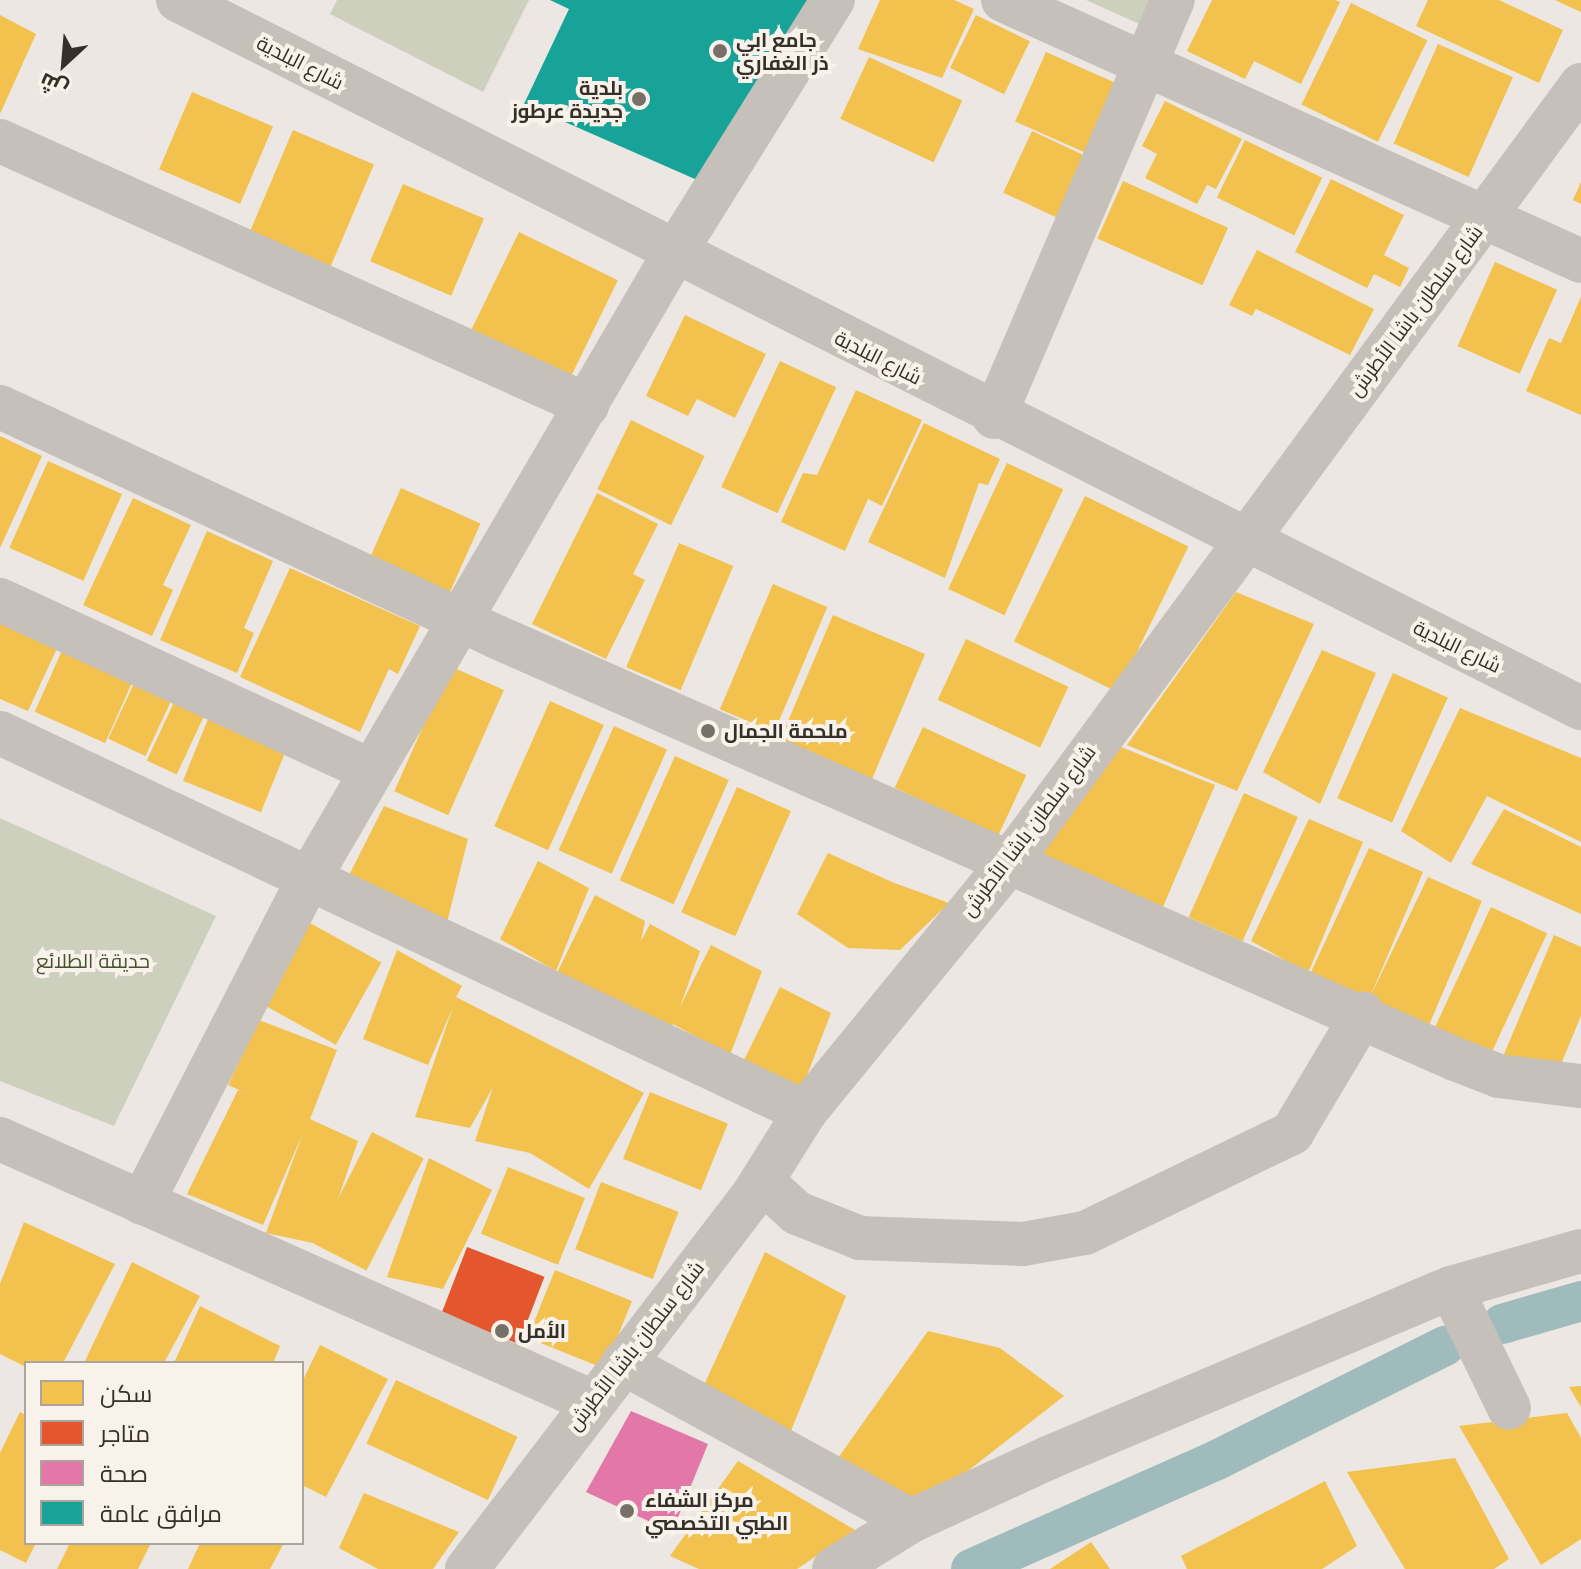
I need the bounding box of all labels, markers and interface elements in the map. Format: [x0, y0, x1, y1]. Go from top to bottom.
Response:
north arrow [24, 24, 104, 104]
place label: جامع ابي ذر الغفاري [736, 28, 829, 75]
street label: شارع البلدية [253, 31, 347, 95]
marker: جامع ابي ذر الغفاري [711, 42, 729, 60]
text: ش [35, 68, 72, 103]
place label: بلدية جديدة عرطوز [511, 76, 623, 123]
marker: بلدية جديدة عرطوز [630, 90, 648, 108]
street label: شارع سلطان باشا الأطرش [1344, 221, 1488, 401]
street label: شارع البلدية [831, 326, 925, 390]
street label: شارع البلدية [1409, 616, 1505, 678]
place label: ملحمة الجمال [724, 719, 848, 743]
marker: ملحمة الجمال [699, 722, 717, 740]
street label: شارع سلطان باشا الأطرش [957, 741, 1101, 921]
park label: حديقة الطلائع [36, 949, 150, 973]
street label: شارع سلطان باشا الأطرش [563, 1257, 709, 1435]
place label: الأمل [518, 1319, 566, 1343]
marker: الأمل [493, 1322, 511, 1340]
legend [24, 1361, 304, 1545]
text: سكن [100, 1379, 152, 1408]
text: متاجر [100, 1419, 150, 1448]
text: صحة [100, 1459, 148, 1488]
place label: مركز الشفاء الطبي التخصصي [645, 1488, 788, 1535]
text: مرافق عامة [100, 1499, 222, 1528]
marker: مركز الشفاء الطبي التخصصي [616, 1500, 638, 1522]

